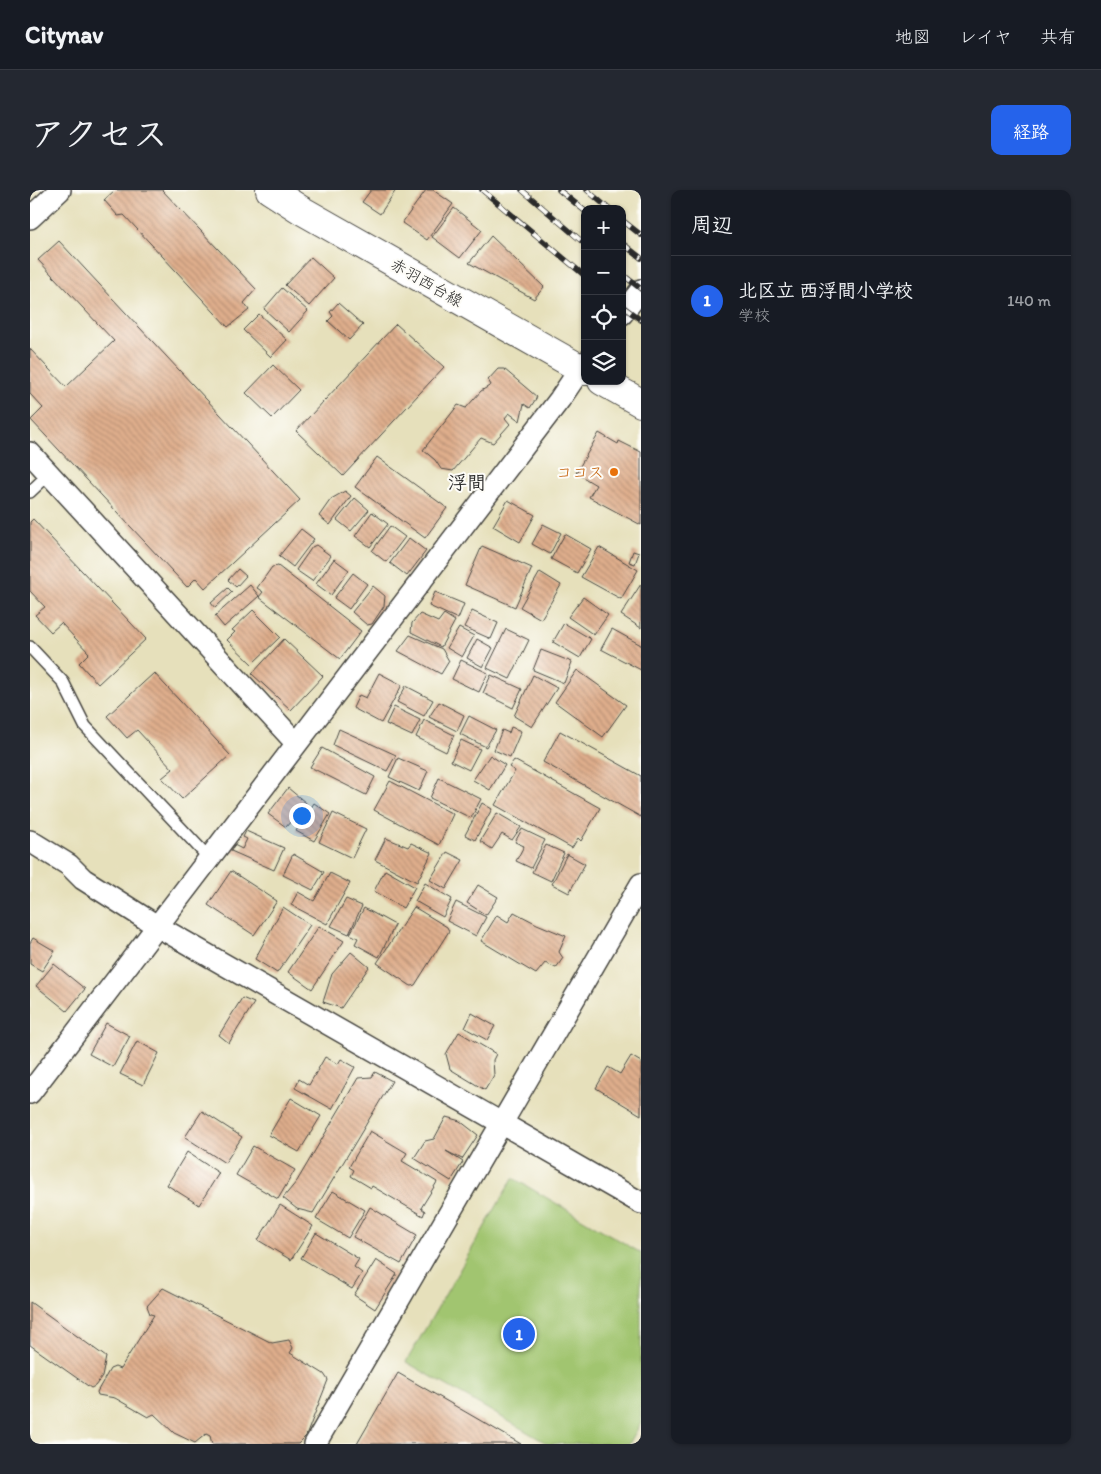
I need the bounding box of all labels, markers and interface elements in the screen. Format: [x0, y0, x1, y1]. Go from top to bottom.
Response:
text: Citynav [25, 20, 103, 49]
text: 地図 [895, 26, 931, 48]
text: レイヤ [959, 26, 1012, 48]
text: 共有 [1040, 26, 1076, 48]
button: 経路 [991, 105, 1071, 155]
text: アクセス [30, 113, 168, 155]
map controls [581, 205, 626, 385]
button: + [581, 205, 626, 250]
text: 周辺 [691, 212, 733, 237]
button: − [581, 250, 626, 295]
street label: 赤羽西台線 [387, 254, 466, 311]
text: 北区立 西浮間小学校 [738, 279, 913, 302]
text: 1 [703, 291, 711, 310]
text: 140 m [1007, 291, 1051, 310]
button: locate [581, 295, 626, 340]
text: 学校 [738, 306, 770, 325]
button: layers [581, 340, 626, 385]
place label: ココス [556, 463, 604, 482]
marker: ココス [608, 466, 620, 478]
district label: 浮間 [448, 471, 486, 494]
your location [289, 803, 315, 829]
pin: 1 [503, 1315, 535, 1353]

